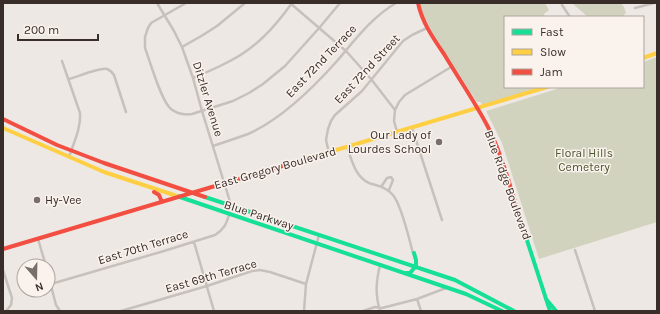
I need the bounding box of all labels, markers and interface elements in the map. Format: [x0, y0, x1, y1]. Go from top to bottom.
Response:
scale bar [18, 16, 98, 42]
legend [504, 16, 644, 88]
street label: East 72nd Terrace [283, 22, 359, 100]
text: 200 m [24, 23, 59, 37]
text: Fast [540, 25, 564, 39]
street label: East 72nd Street [331, 31, 403, 107]
text: Slow [540, 45, 566, 59]
street label: Ditzler Avenue [190, 60, 226, 138]
text: Jam [540, 65, 563, 79]
place label: Our Lady of Lourdes School [348, 128, 432, 156]
street label: Blue Ridge Boulevard [482, 128, 534, 242]
marker: Our Lady of Lourdes School [434, 137, 444, 147]
street label: East Gregory Boulevard [212, 144, 338, 192]
park label: Floral Hills Cemetery [555, 146, 613, 174]
place label: Hy-Vee [45, 193, 81, 207]
marker: Hy-Vee [32, 195, 42, 205]
street label: Blue Parkway [222, 197, 296, 233]
street label: East 70th Terrace [96, 227, 190, 267]
street label: East 69th Terrace [164, 256, 258, 296]
north arrow [16, 258, 56, 298]
text: N [33, 279, 45, 294]

